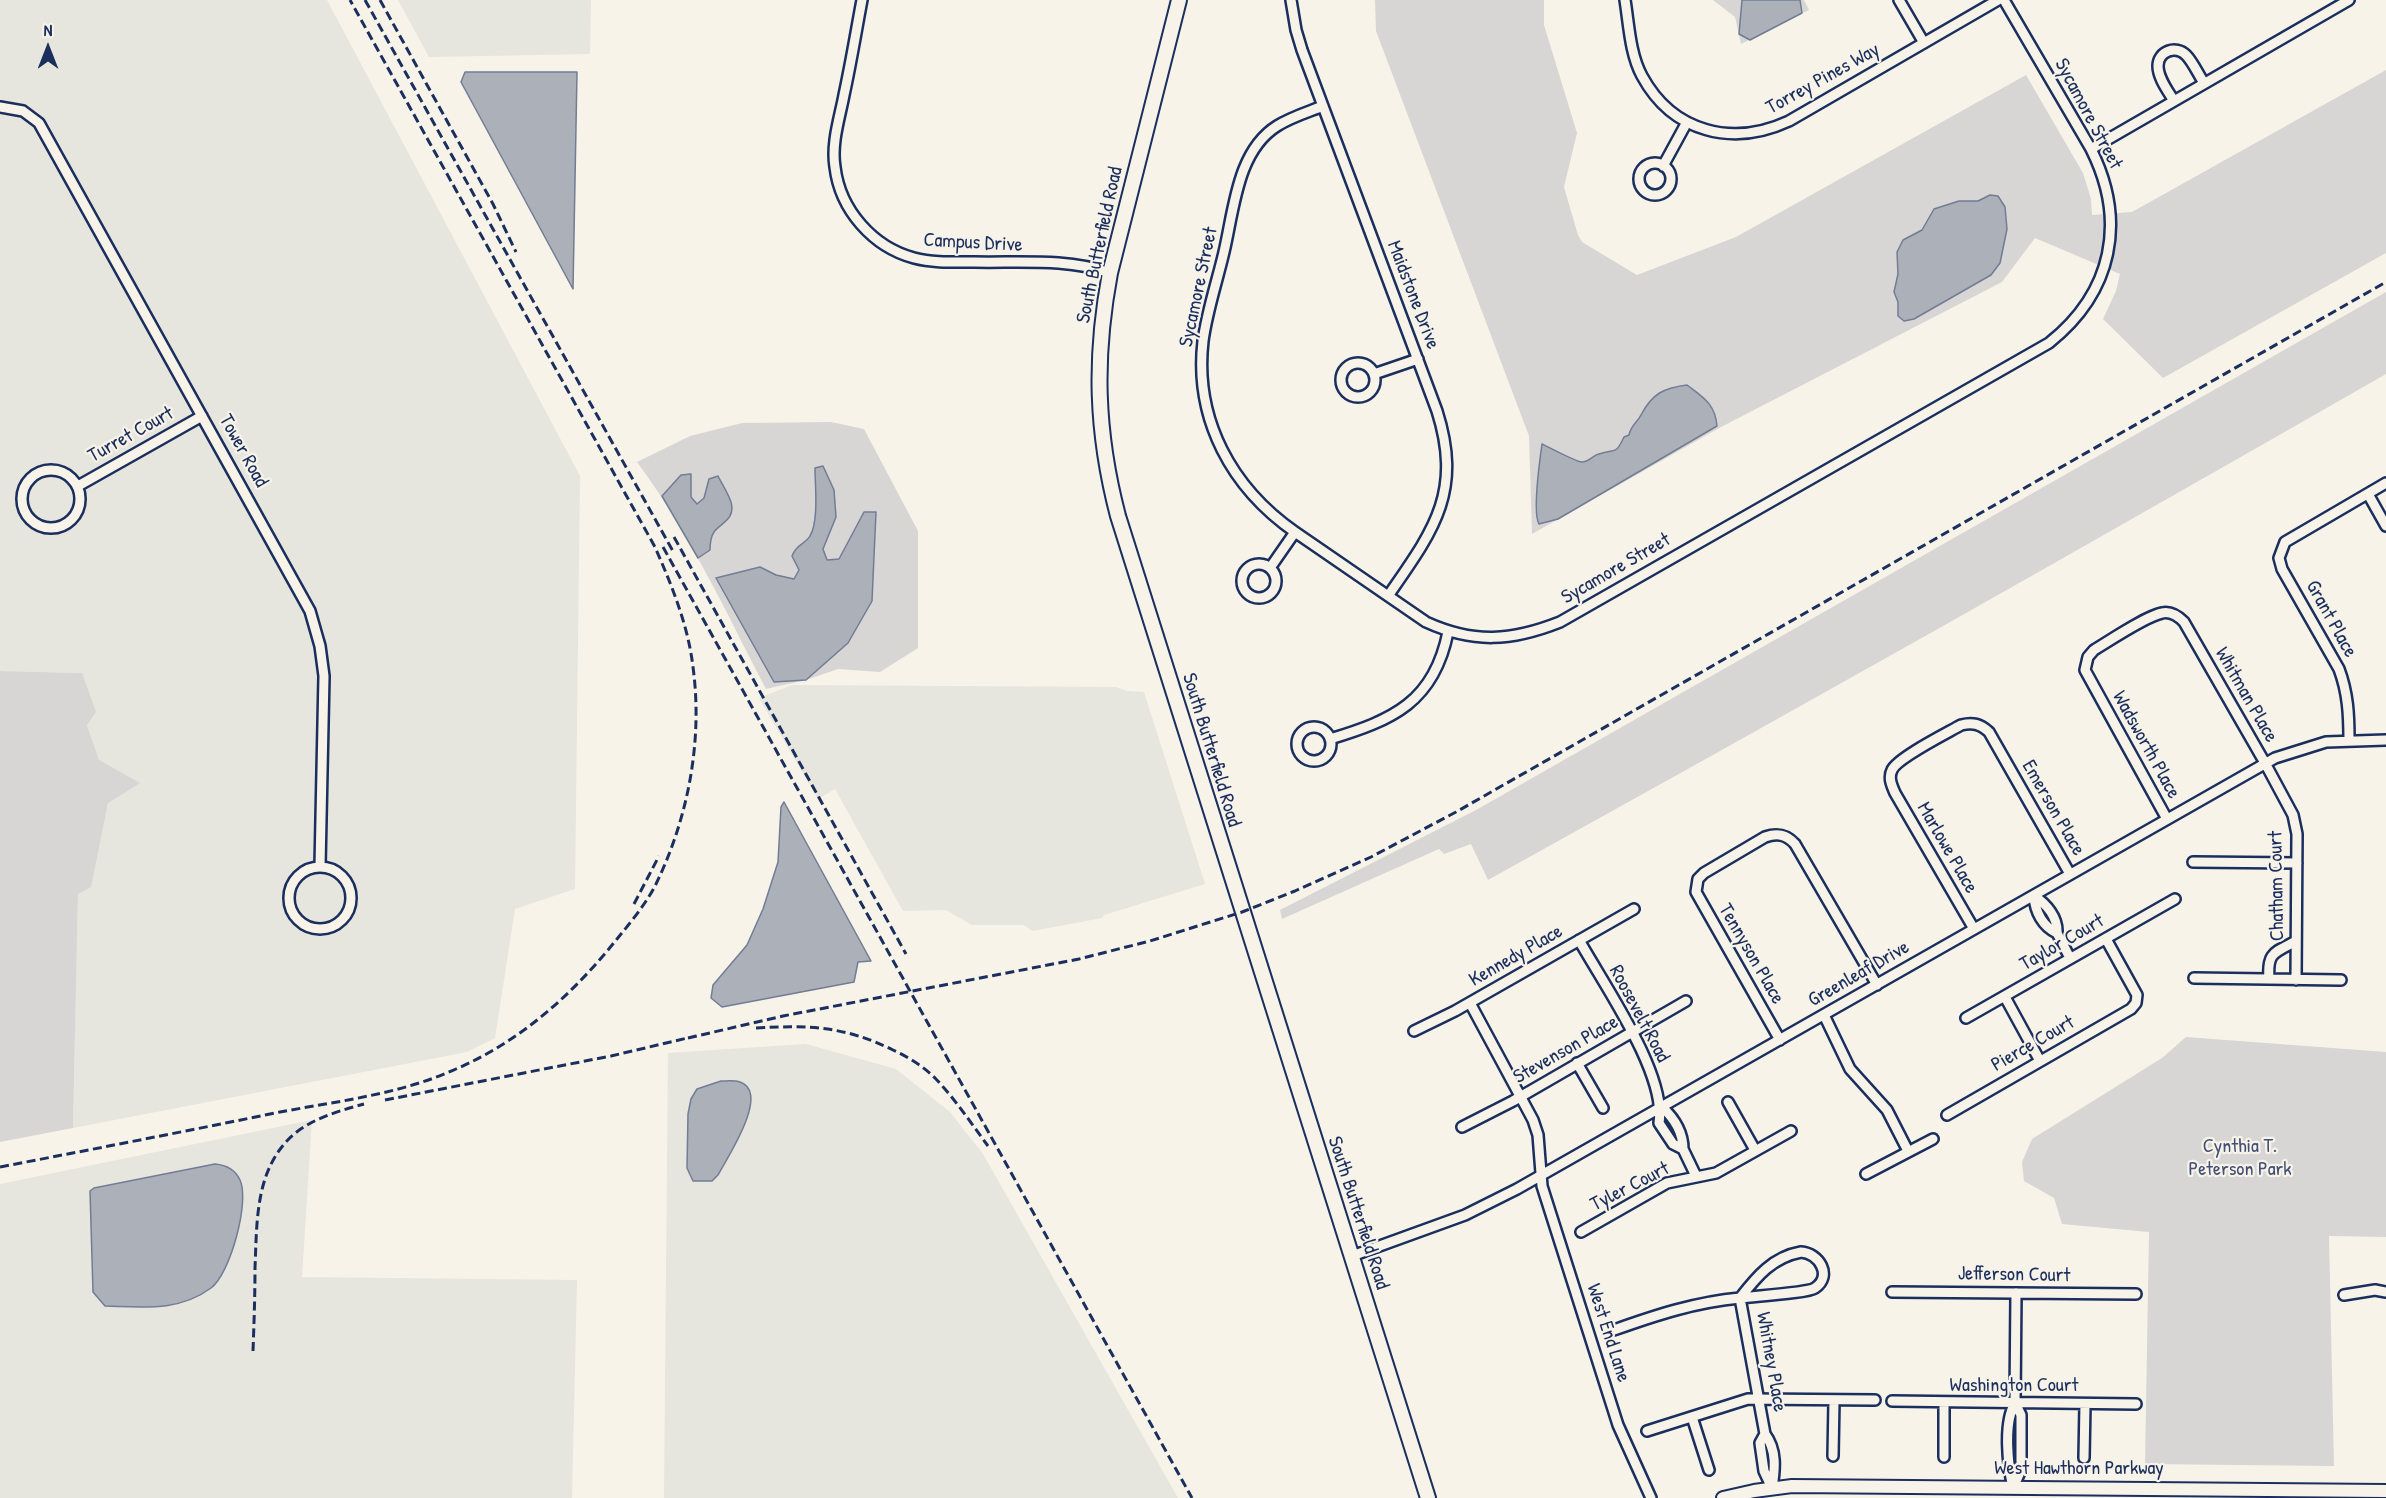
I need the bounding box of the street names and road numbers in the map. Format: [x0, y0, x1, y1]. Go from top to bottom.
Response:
street label: Torrey Pines Way [1762, 38, 1884, 120]
street label: Sycamore Street [2049, 55, 2127, 173]
street label: South Butterfield Road [1072, 165, 1128, 325]
street label: Sycamore Street [1175, 225, 1223, 349]
street label: Campus Drive [923, 228, 1023, 258]
street label: Maidstone Drive [1381, 238, 1445, 352]
street label: Turret Court [84, 402, 178, 468]
street label: Tower Road [213, 410, 273, 492]
street label: Sycamore Street [1557, 528, 1675, 610]
street label: Grant Place [2300, 576, 2362, 662]
street label: Whitman Place [2209, 643, 2283, 747]
street label: South Butterfield Road [1176, 670, 1246, 830]
street label: Wadsworth Place [2107, 687, 2185, 803]
street label: Emerson Place [2016, 756, 2090, 860]
street label: Marlowe Place [1911, 798, 1983, 898]
street label: Chatham Court [2264, 831, 2290, 941]
street label: Tennyson Place [1713, 900, 1789, 1008]
street label: Taylor Court [2016, 909, 2108, 977]
street label: Kennedy Place [1465, 920, 1567, 992]
street label: Greenleaf Drive [1804, 935, 1914, 1013]
street label: Roosevelt Road [1603, 961, 1675, 1067]
street label: Stevenson Place [1509, 1010, 1623, 1090]
street label: Pierce Court [1987, 1011, 2079, 1077]
street label: South Butterfield Road [1322, 1134, 1394, 1292]
street label: Tyler Court [1587, 1157, 1673, 1217]
street label: Jefferson Court [1958, 1262, 2070, 1288]
street label: West End Lane [1581, 1281, 1635, 1385]
street label: Whitney Place [1750, 1310, 1792, 1414]
street label: Washington Court [1950, 1374, 2078, 1398]
street label: West Hawthorn Parkway [1994, 1457, 2164, 1481]

